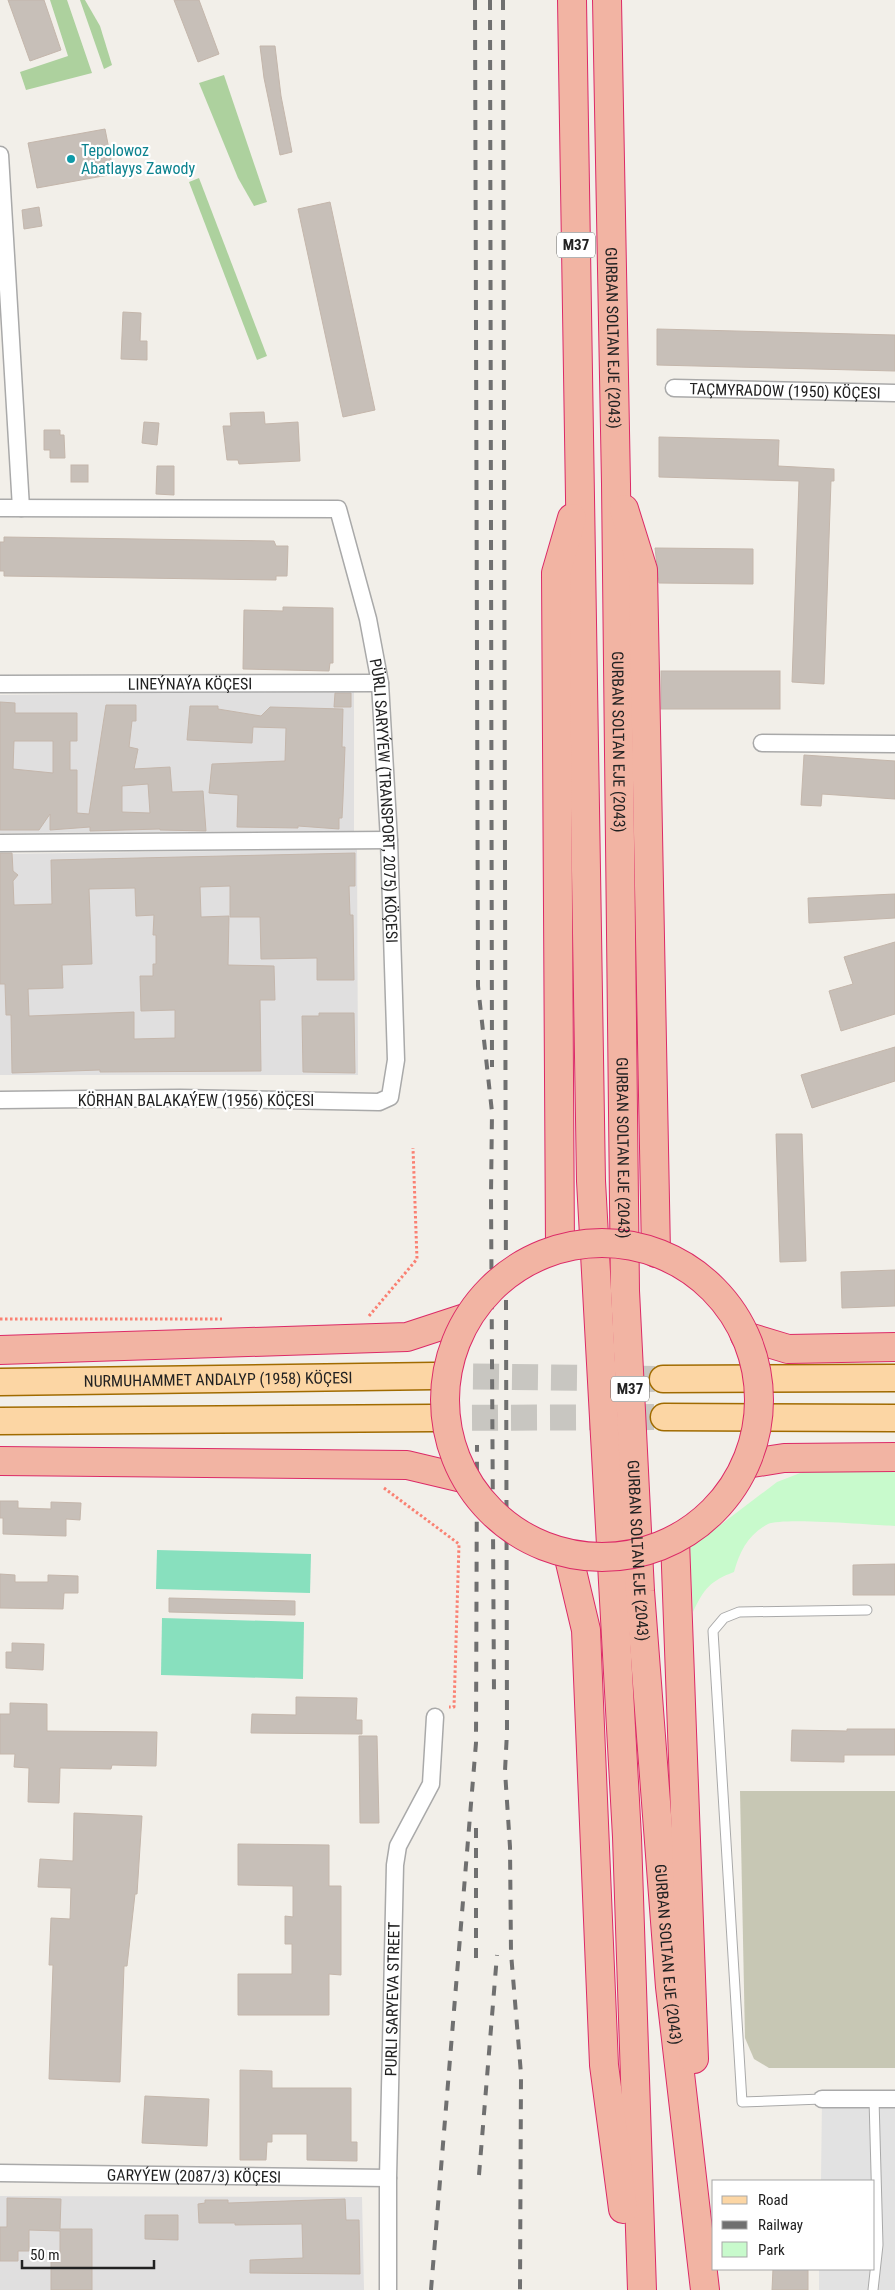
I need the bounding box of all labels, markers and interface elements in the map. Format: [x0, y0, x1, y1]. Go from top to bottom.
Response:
place label: Tepolowoz Abatlayys Zawody [81, 141, 195, 178]
marker: Tepolowoz Abatlayys Zawody [65, 153, 77, 165]
road number: M37 [557, 232, 595, 258]
street label: GURBAN SOLTAN EJE (2043) [602, 247, 624, 429]
street label: TAÇMYRADOW (1950) KÖÇESI [689, 379, 881, 403]
street label: GURBAN SOLTAN EJE (2043) [608, 651, 629, 833]
street label: PÜRLI SARYÝEW (TRANSPORT, 2075) KÖÇESI [366, 657, 401, 943]
street label: LINEÝNAÝA KÖÇESI [128, 674, 252, 694]
street label: GURBAN SOLTAN EJE (2043) [612, 1057, 633, 1239]
street label: KÖRHAN BALAKAÝEW (1956) KÖÇESI [78, 1091, 314, 1110]
street label: NURMUHAMMET ANDALYP (1958) KÖÇESI [84, 1368, 352, 1391]
road number: M37 [611, 1376, 649, 1402]
street label: GURBAN SOLTAN EJE (2043) [623, 1459, 653, 1642]
street label: GURBAN SOLTAN EJE (2043) [651, 1863, 686, 2046]
street label: PURLI SARYEVA STREET [381, 1922, 404, 2076]
street label: GARYÝEW (2087/3) KÖÇESI [107, 2165, 281, 2187]
legend [712, 2180, 875, 2270]
text: Road [758, 2191, 788, 2209]
text: Railway [758, 2216, 803, 2234]
scale bar [22, 2238, 155, 2270]
text: Park [758, 2241, 785, 2259]
text: 50 m [30, 2246, 60, 2264]

